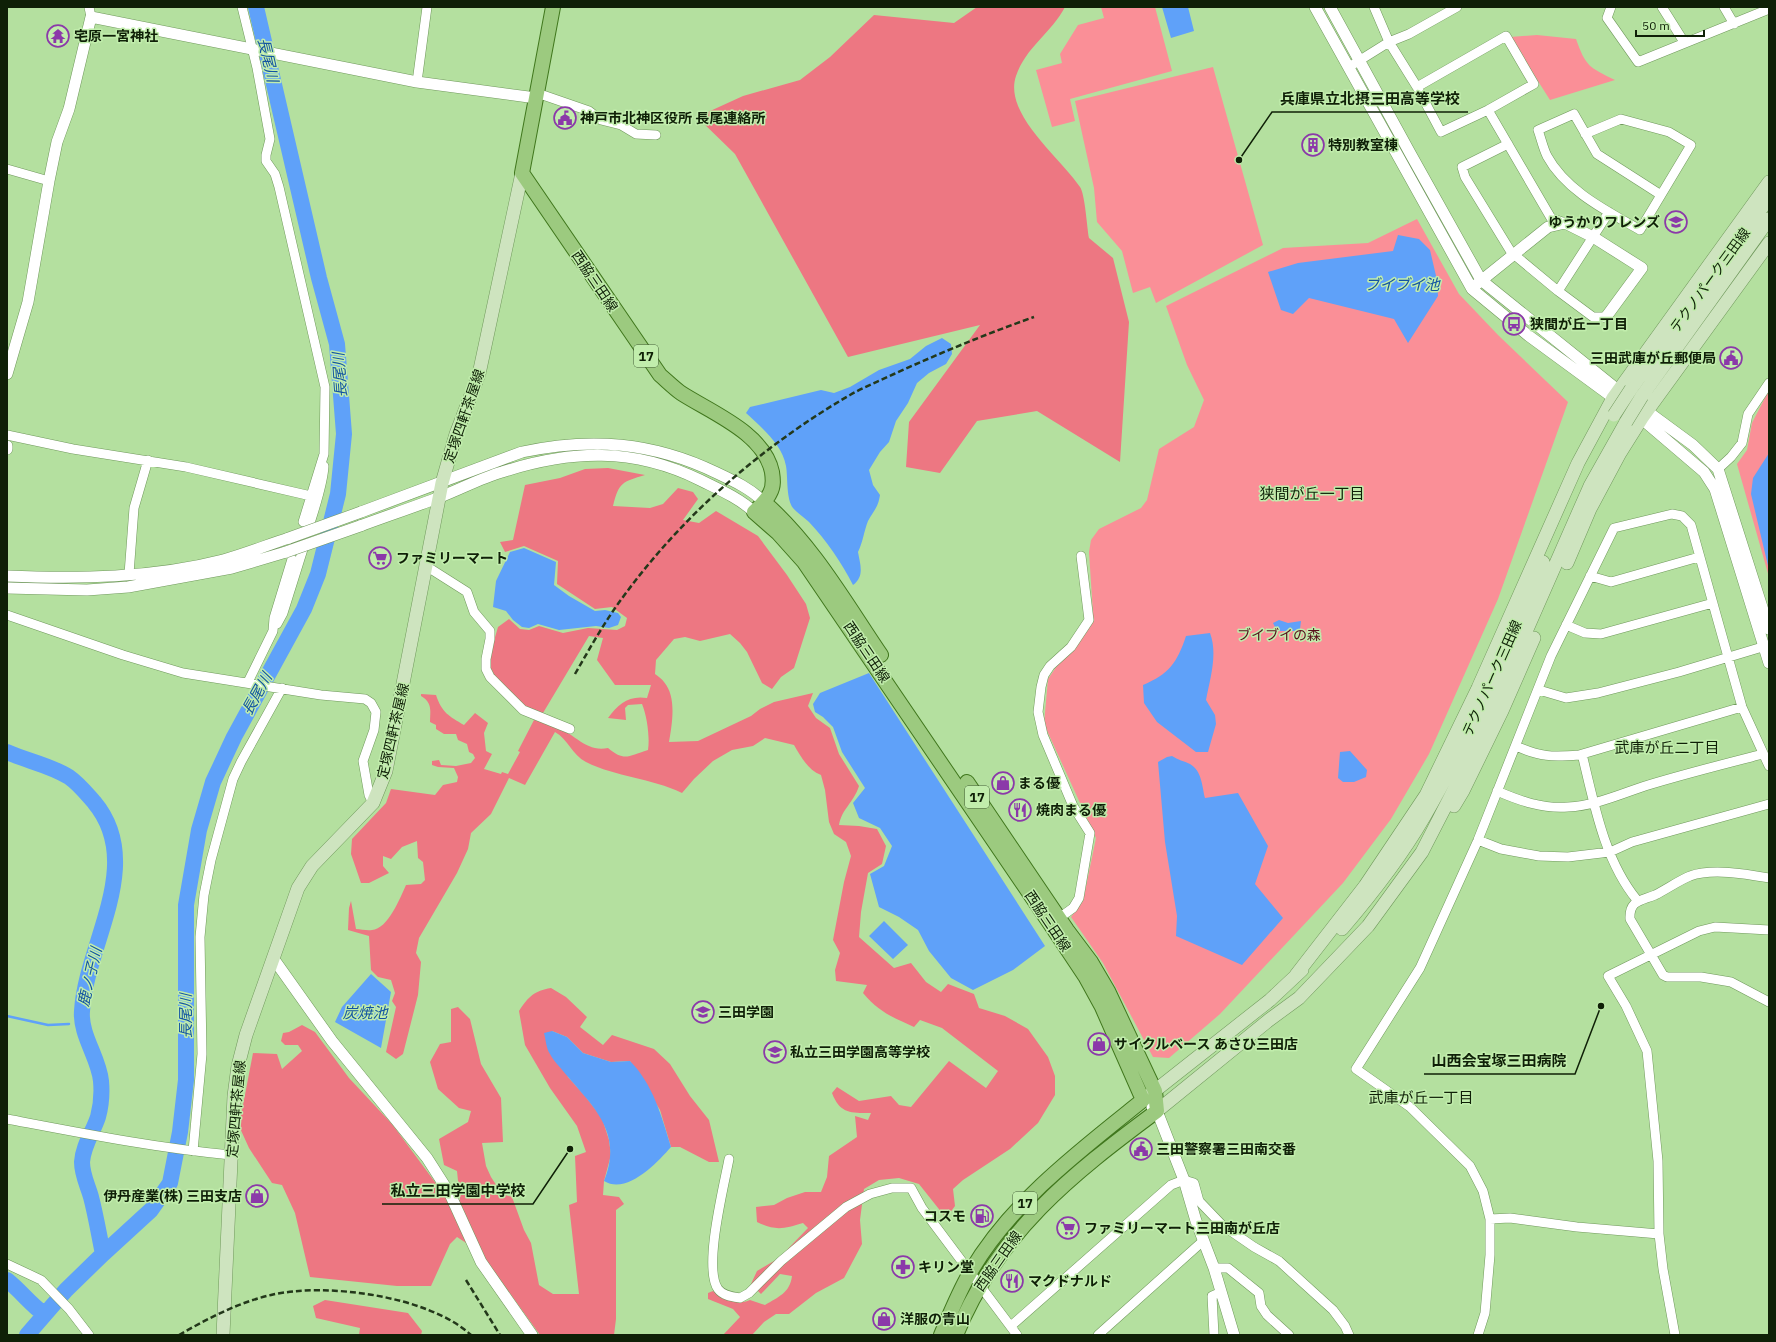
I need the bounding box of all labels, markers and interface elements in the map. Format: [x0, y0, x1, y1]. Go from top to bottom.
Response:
scale bar [1636, 12, 1704, 38]
text: 50 m [1642, 18, 1670, 33]
temple icon: 宅原一宮神社 [45, 23, 71, 49]
place label: 宅原一宮神社 [74, 27, 158, 45]
water label: 長尾川 [254, 36, 283, 86]
callout: 兵庫県立北摂三田高等学校 [1272, 85, 1468, 112]
text: 兵庫県立北摂三田高等学校 [1280, 89, 1460, 108]
public building icon: 神戸市北神区役所 長尾連絡所 [552, 105, 578, 131]
place label: 神戸市北神区役所 長尾連絡所 [580, 109, 765, 127]
building icon: 特別教室棟 [1300, 132, 1326, 158]
place label: 特別教室棟 [1328, 136, 1398, 154]
school or university icon: ゆうかりフレンズ [1663, 209, 1689, 235]
place label: ゆうかりフレンズ [1548, 213, 1660, 231]
street label: テクノパーク三田線 [1666, 224, 1754, 336]
street label: 西脇三田線 [568, 247, 622, 315]
water label: ブイブイ池 [1364, 275, 1441, 294]
bus stop icon: 狭間が丘一丁目 [1501, 311, 1527, 337]
place label: 狭間が丘一丁目 [1530, 315, 1628, 333]
road number: 17 [634, 345, 658, 367]
public building icon: 三田武庫が丘郵便局 [1718, 345, 1744, 371]
place label: 三田武庫が丘郵便局 [1590, 349, 1716, 367]
water label: 長尾川 [328, 350, 351, 398]
street label: 定塚四軒茶屋線 [440, 367, 488, 465]
district label: 狭間が丘一丁目 [1259, 484, 1365, 503]
supermarket icon: ファミリーマート [367, 545, 393, 571]
place label: ファミリーマート [396, 549, 508, 567]
street label: テクノパーク三田線 [1458, 617, 1526, 739]
street label: 西脇三田線 [840, 618, 894, 686]
park label: ブイブイの森 [1237, 626, 1321, 644]
water label: 長尾川 [237, 668, 277, 718]
street label: 定塚四軒茶屋線 [373, 681, 413, 781]
district label: 武庫が丘二丁目 [1614, 738, 1720, 757]
shop icon: まる優 [990, 770, 1016, 796]
place label: まる優 [1018, 774, 1061, 792]
road number: 17 [965, 786, 989, 808]
restaurant icon: 焼肉まる優 [1007, 797, 1033, 823]
place label: 焼肉まる優 [1036, 801, 1107, 819]
street label: 西脇三田線 [1021, 887, 1075, 955]
water label: 鹿ノ子川 [74, 944, 106, 1008]
water label: 長尾川 [176, 992, 195, 1039]
school or university icon: 三田学園 [690, 999, 716, 1025]
water label: 炭焼池 [342, 1003, 389, 1022]
place label: 三田学園 [718, 1003, 774, 1021]
shop icon: サイクルベース あさひ三田店 [1086, 1031, 1112, 1057]
place label: サイクルベース あさひ三田店 [1114, 1035, 1298, 1053]
school or university icon: 私立三田学園高等学校 [762, 1039, 788, 1065]
place label: 私立三田学園高等学校 [790, 1043, 930, 1061]
callout: 山西会宝塚三田病院 [1424, 1047, 1575, 1074]
text: 山西会宝塚三田病院 [1431, 1051, 1567, 1070]
street label: 定塚四軒茶屋線 [223, 1059, 249, 1159]
district label: 武庫が丘一丁目 [1368, 1088, 1474, 1107]
public building icon: 三田警察署三田南交番 [1128, 1136, 1154, 1162]
place label: 三田警察署三田南交番 [1156, 1140, 1296, 1158]
callout: 私立三田学園中学校 [382, 1177, 533, 1204]
text: 私立三田学園中学校 [390, 1181, 526, 1200]
shop icon: 伊丹産業(株) 三田支店 [244, 1183, 270, 1209]
place label: 伊丹産業(株) 三田支店 [103, 1187, 242, 1205]
road number: 17 [1013, 1192, 1037, 1214]
fuel station icon: コスモ [969, 1203, 995, 1229]
place label: コスモ [924, 1207, 966, 1225]
supermarket icon: ファミリーマート三田南が丘店 [1055, 1215, 1081, 1241]
place label: ファミリーマート三田南が丘店 [1084, 1219, 1280, 1237]
street label: 西脇三田線 [971, 1227, 1025, 1295]
pharmacy icon: キリン堂 [890, 1254, 916, 1280]
place label: キリン堂 [918, 1258, 974, 1276]
restaurant icon: マクドナルド [999, 1268, 1025, 1294]
place label: マクドナルド [1028, 1272, 1112, 1290]
shop icon: 洋服の青山 [871, 1306, 897, 1332]
place label: 洋服の青山 [900, 1310, 970, 1328]

